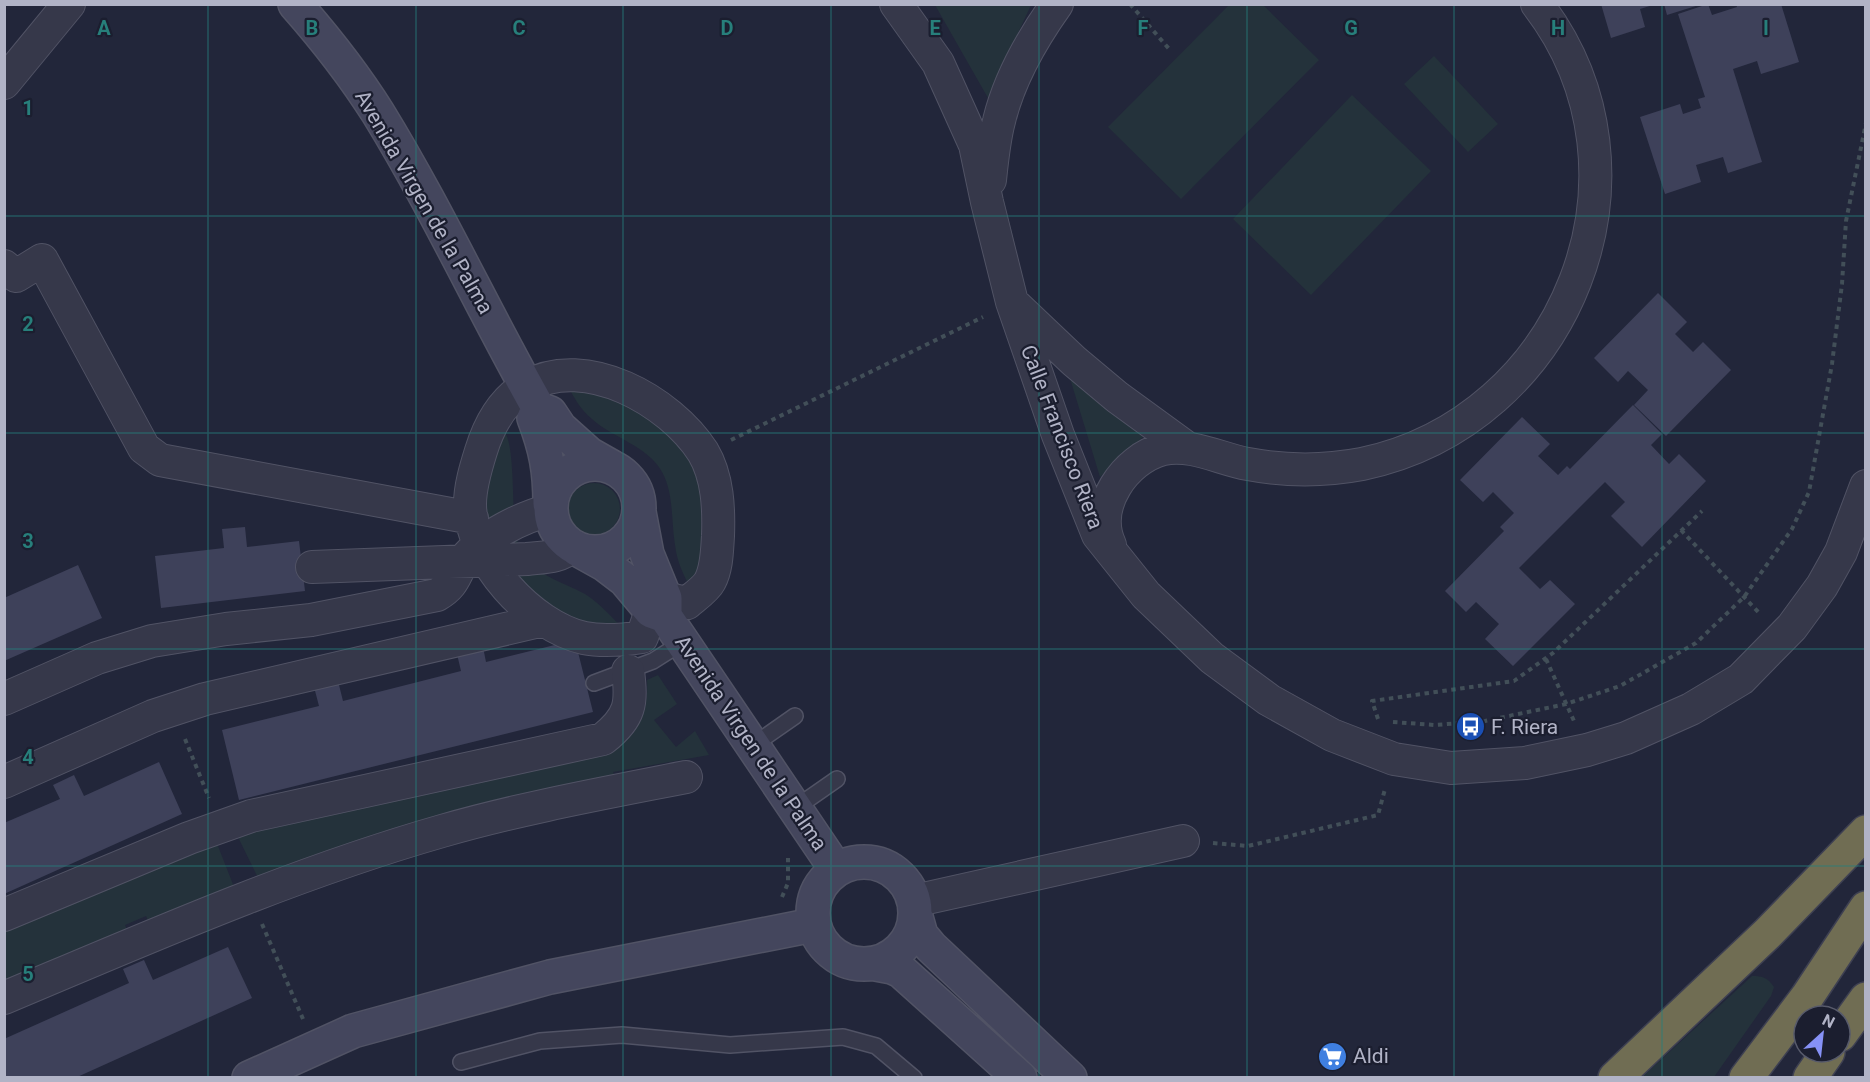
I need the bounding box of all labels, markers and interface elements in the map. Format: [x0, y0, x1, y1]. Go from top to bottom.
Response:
text: A [97, 16, 111, 40]
text: B [306, 16, 318, 40]
text: C [512, 16, 526, 40]
text: D [721, 16, 734, 40]
text: E [929, 16, 941, 40]
text: F [1138, 16, 1149, 40]
text: G [1344, 16, 1358, 40]
text: H [1551, 16, 1565, 40]
text: I [1763, 16, 1769, 40]
street label: Avenida Virgen de la Palma [350, 86, 498, 318]
text: 1 [22, 96, 34, 120]
text: 2 [22, 312, 34, 336]
street label: Calle Francisco Riera [1016, 342, 1108, 532]
text: 3 [22, 529, 34, 553]
street label: Avenida Virgen de la Palma [670, 631, 832, 855]
bus stop icon: F. Riera [1454, 711, 1486, 743]
place label: F. Riera [1491, 715, 1558, 739]
text: 4 [22, 745, 34, 769]
text: 5 [22, 962, 34, 986]
north arrow [1792, 1004, 1852, 1064]
text: N [1819, 1010, 1838, 1032]
supermarket icon: Aldi [1316, 1040, 1348, 1072]
place label: Aldi [1353, 1044, 1389, 1068]

